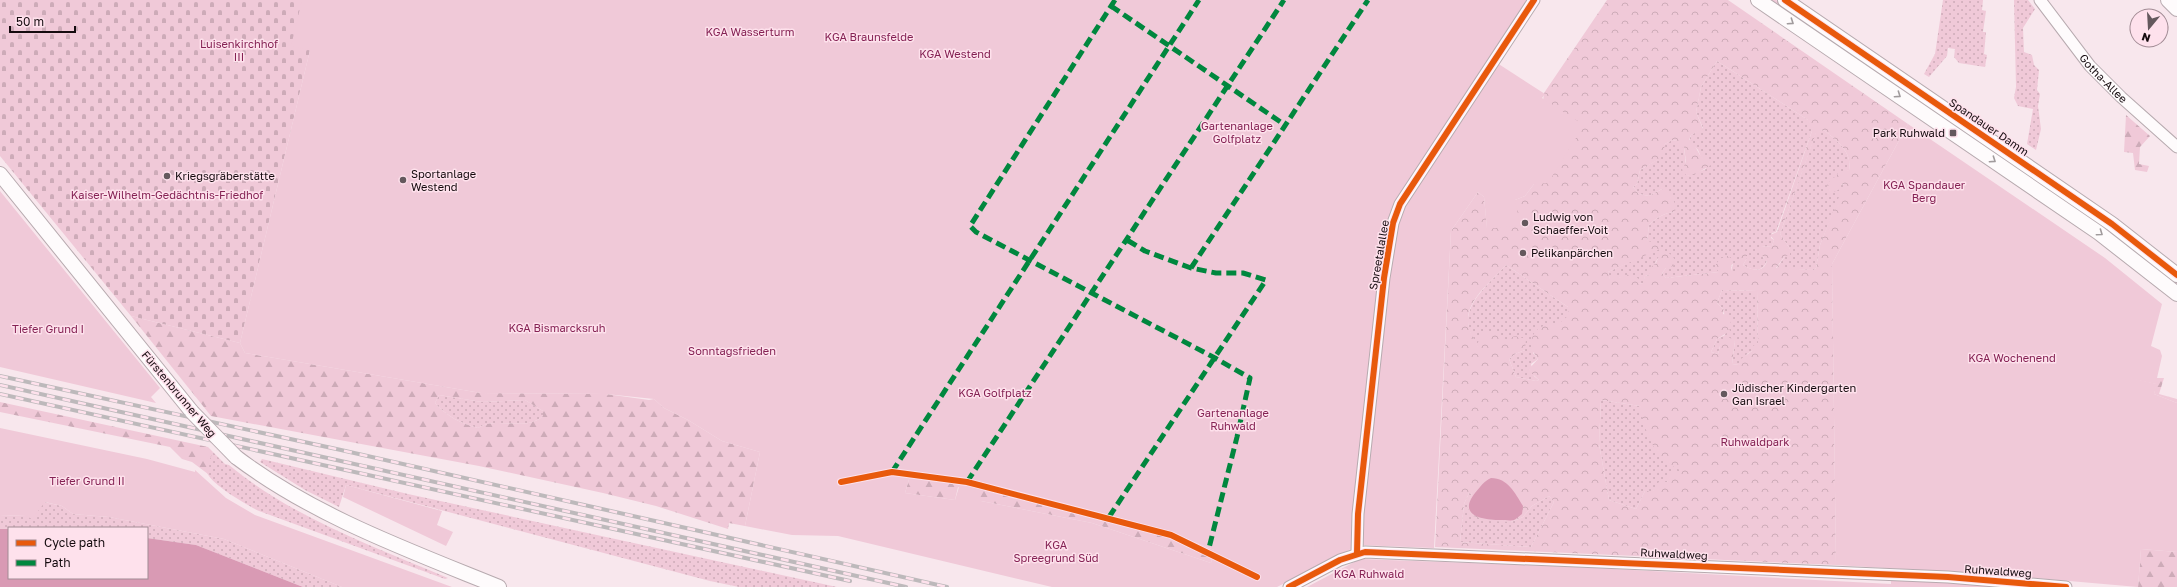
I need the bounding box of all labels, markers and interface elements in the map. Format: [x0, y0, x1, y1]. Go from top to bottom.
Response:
scale bar [10, 8, 75, 34]
north arrow [2129, 8, 2169, 48]
text: 50 m [16, 14, 44, 29]
one-way arrow [1786, 17, 1793, 24]
park label: KGA Wasserturm [706, 25, 795, 38]
park label: KGA Braunsfelde [825, 30, 913, 43]
text: N [2140, 31, 2152, 45]
park label: Luisenkirchhof III [200, 37, 278, 63]
park label: KGA Westend [919, 47, 991, 60]
street label: Gotha-Allee [2077, 51, 2130, 105]
one-way arrow [1894, 90, 1901, 98]
street label: Spandauer Damm [1947, 95, 2032, 158]
park label: Gartenanlage Golfplatz [1201, 119, 1273, 145]
place label: Park Ruhwald [1873, 126, 1945, 139]
marker: Park Ruhwald [1948, 128, 1958, 138]
one-way arrow [1989, 155, 1996, 163]
place label: Sportanlage Westend [411, 167, 476, 193]
place label: Kriegsgräberstätte [175, 169, 275, 182]
marker: Kriegsgräberstätte [162, 171, 172, 181]
marker: Sportanlage Westend [398, 175, 408, 185]
park label: KGA Spandauer Berg [1883, 178, 1966, 204]
park label: Kaiser-Wilhelm-Gedächtnis-Friedhof [71, 188, 263, 201]
place label: Ludwig von Schaeffer-Voit [1533, 210, 1608, 236]
marker: Ludwig von Schaeffer-Voit [1520, 218, 1530, 228]
street label: Spreetalallee [1366, 219, 1391, 291]
one-way arrow [2096, 228, 2103, 236]
place label: Pelikanpärchen [1531, 246, 1613, 259]
marker: Pelikanpärchen [1518, 248, 1528, 258]
park label: KGA Bismarcksruh [508, 321, 606, 334]
park label: Tiefer Grund I [12, 322, 84, 335]
park label: Sonntagsfrieden [688, 344, 776, 357]
street label: Fürstenbrunner Weg [139, 348, 219, 440]
park label: KGA Wochenend [1968, 351, 2056, 364]
place label: Jüdischer Kindergarten Gan Israel [1732, 381, 1856, 407]
park label: KGA Golfplatz [958, 386, 1032, 399]
marker: Jüdischer Kindergarten Gan Israel [1719, 389, 1729, 399]
park label: Gartenanlage Ruhwald [1197, 406, 1269, 432]
park label: Ruhwaldpark [1720, 435, 1790, 448]
park label: Tiefer Grund II [49, 474, 125, 487]
legend [8, 527, 148, 579]
text: Cycle path [44, 535, 105, 550]
park label: KGA Spreegrund Süd [1013, 538, 1099, 564]
street label: Ruhwaldweg [1640, 545, 1708, 562]
text: Path [44, 555, 71, 570]
street label: Ruhwaldweg [1964, 562, 2032, 579]
park label: KGA Ruhwald [1334, 567, 1404, 580]

